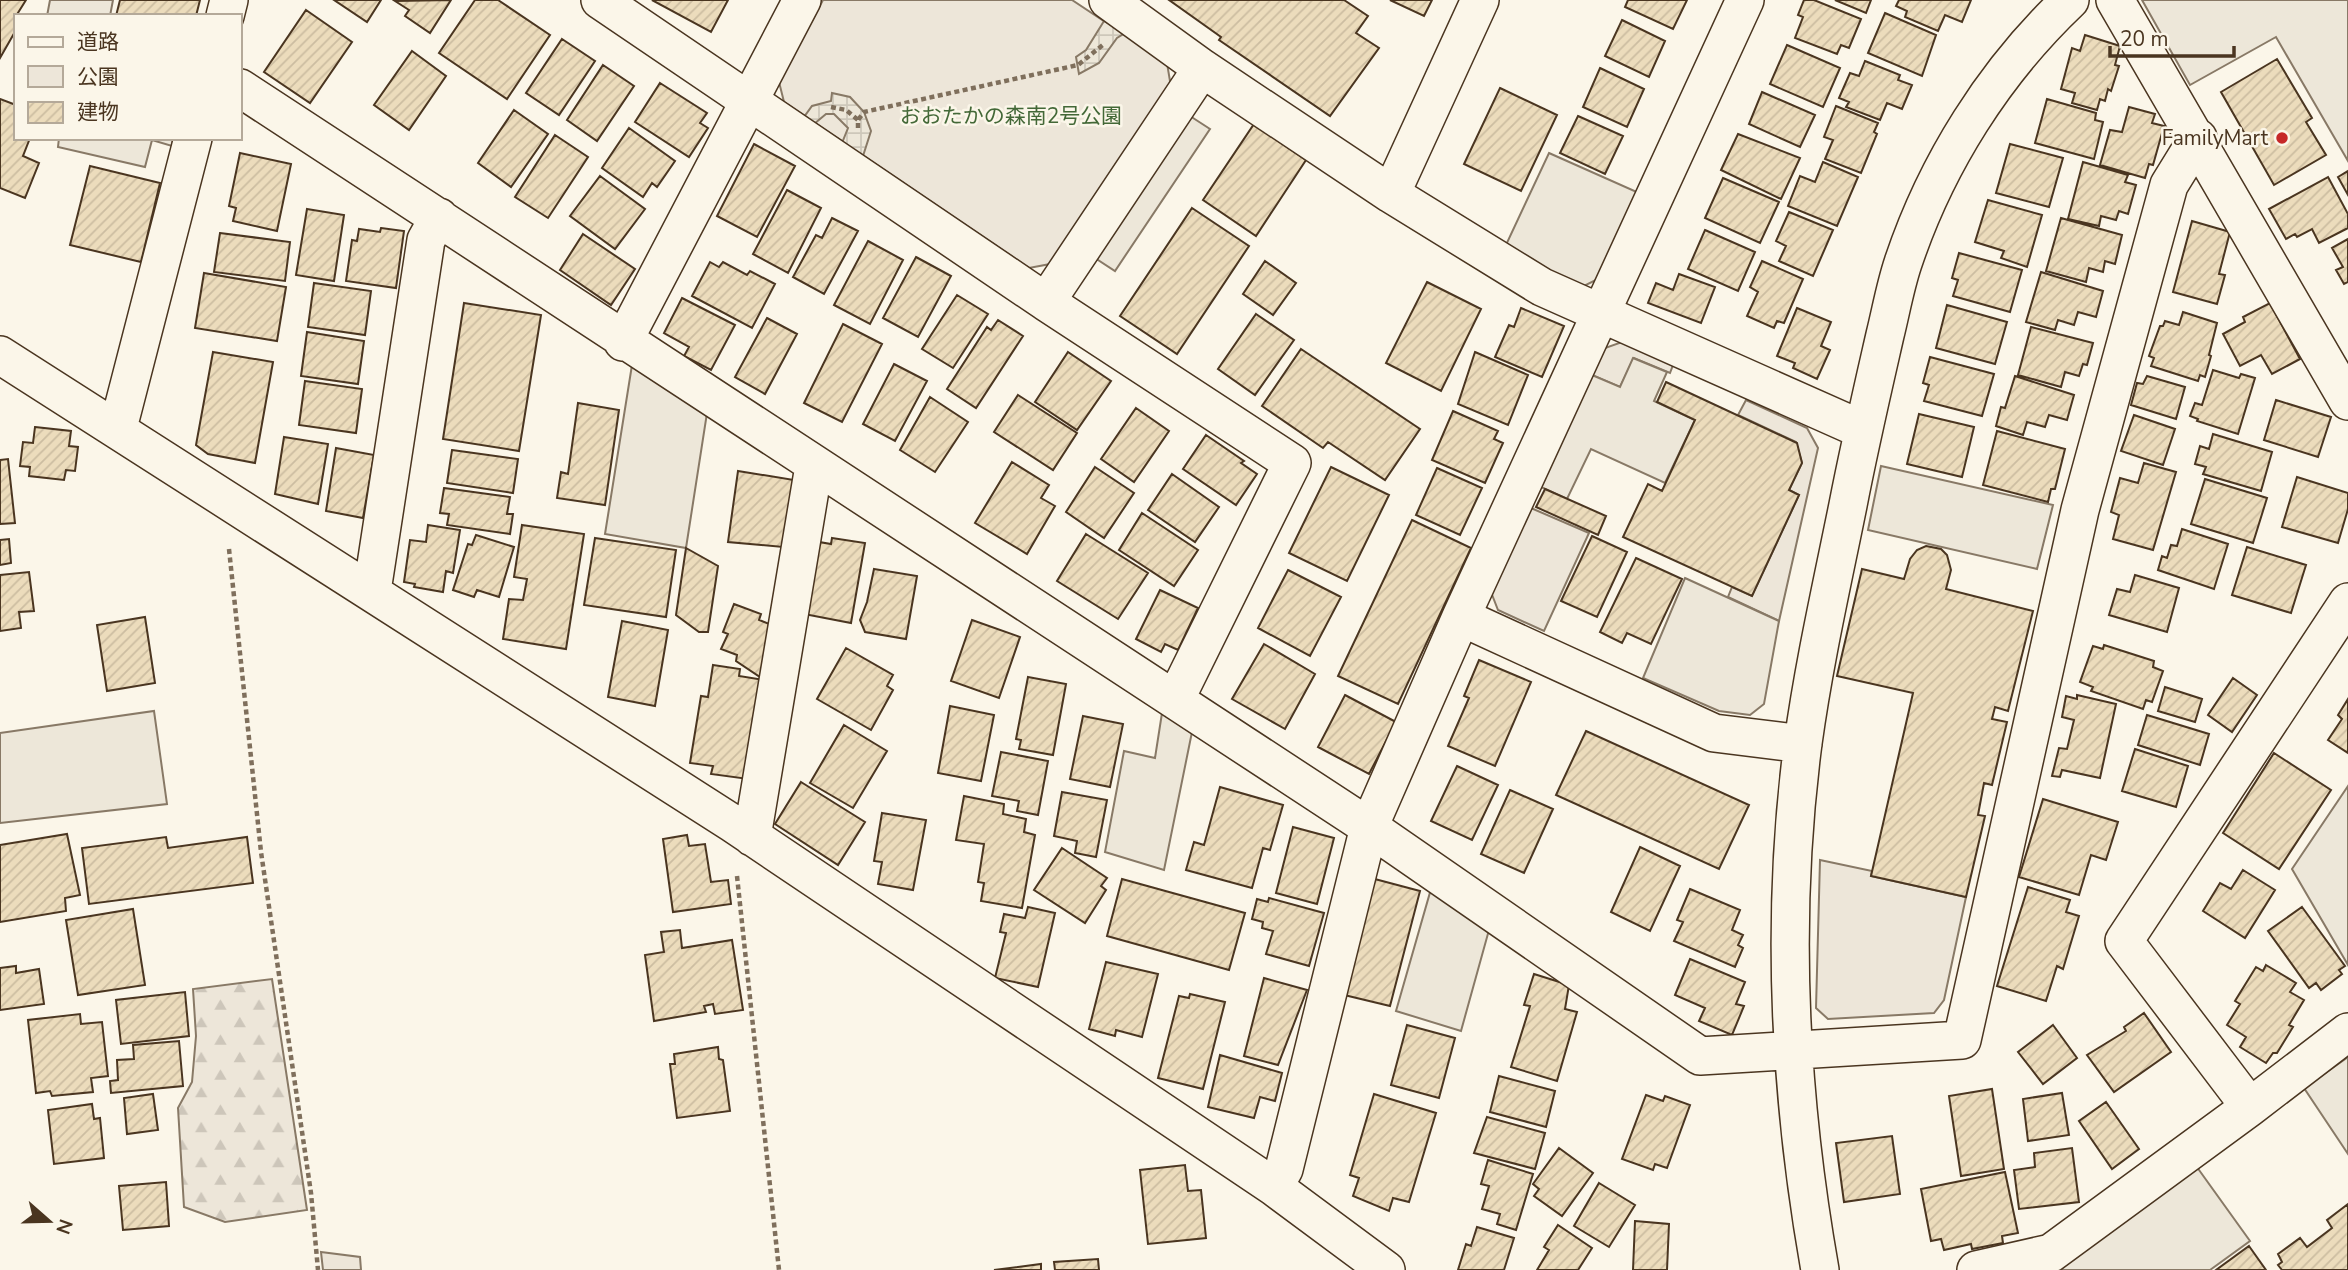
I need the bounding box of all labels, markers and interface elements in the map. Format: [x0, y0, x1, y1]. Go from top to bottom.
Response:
legend [14, 14, 242, 140]
scale bar [2110, 14, 2234, 58]
text: 20 m [2120, 25, 2169, 53]
text: 道路 [77, 28, 119, 56]
text: 公園 [77, 63, 119, 91]
text: 建物 [77, 98, 119, 126]
park label: おおたかの森南2号公園 [900, 102, 1122, 130]
place label: FamilyMart [2162, 124, 2269, 152]
marker: FamilyMart [2274, 130, 2290, 146]
north arrow [14, 1186, 84, 1256]
text: N [49, 1215, 79, 1238]

